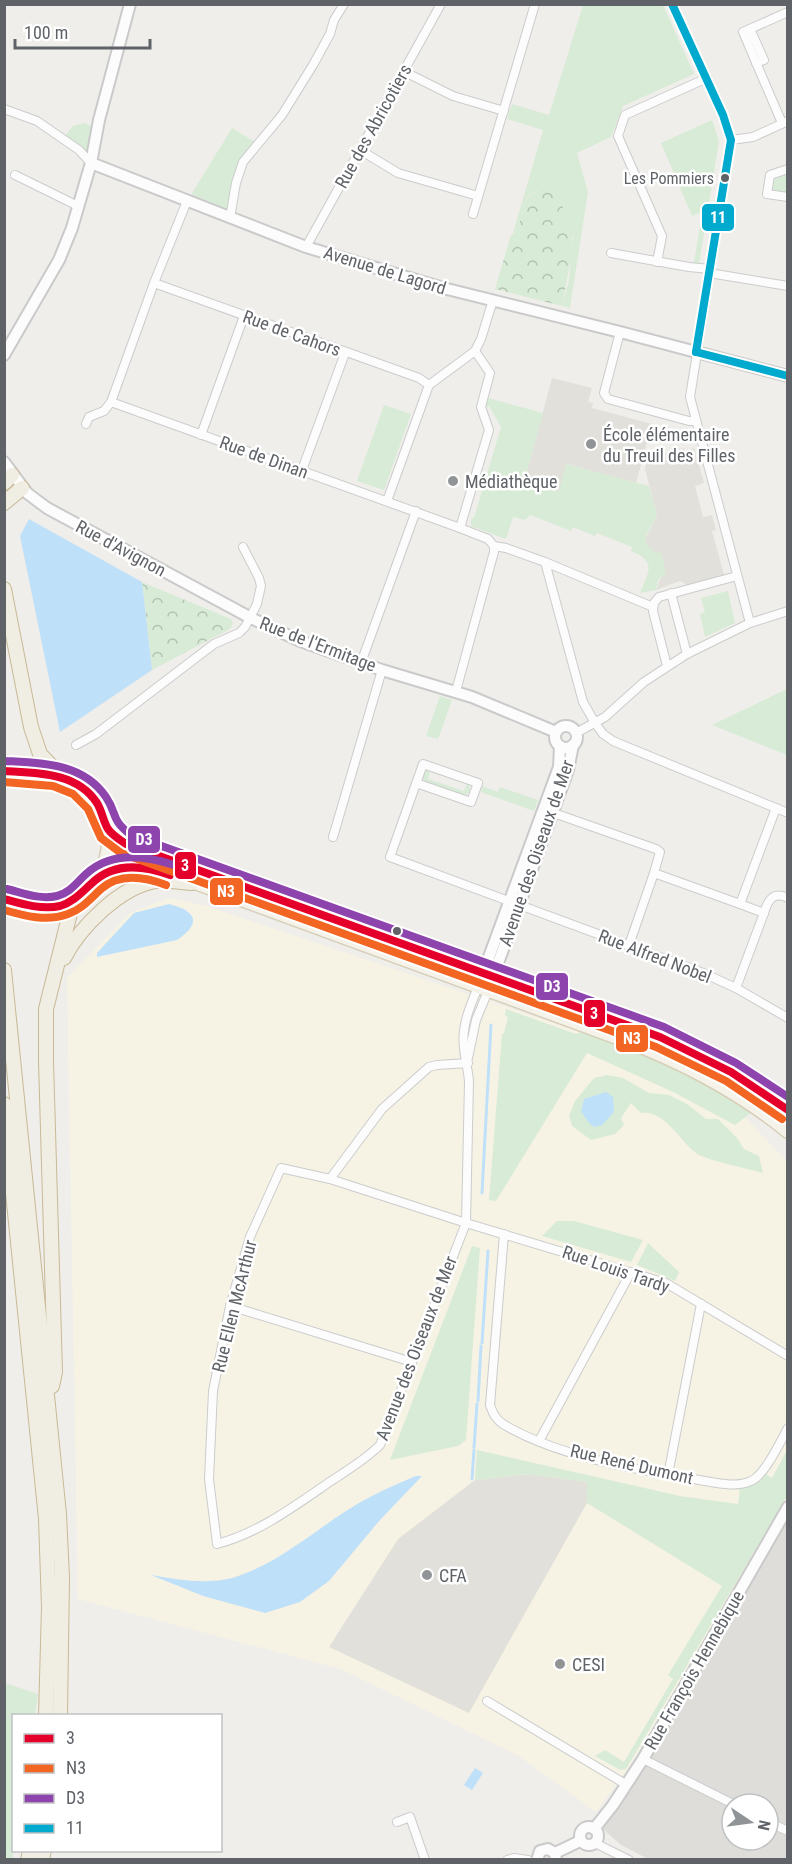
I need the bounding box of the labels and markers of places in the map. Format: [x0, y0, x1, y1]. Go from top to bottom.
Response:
place label: Les Pommiers [624, 169, 714, 188]
marker: Les Pommiers [719, 172, 731, 184]
place label: École élémentaire du Treuil des Filles [603, 424, 735, 466]
marker: École élémentaire du Treuil des Filles [584, 437, 598, 451]
place label: Médiathèque [465, 471, 557, 492]
marker: Médiathèque [446, 474, 460, 488]
unlabelled marker [391, 925, 403, 937]
place label: CFA [439, 1565, 467, 1586]
marker: CFA [420, 1568, 434, 1582]
place label: CESI [572, 1654, 605, 1675]
marker: CESI [553, 1657, 567, 1671]

